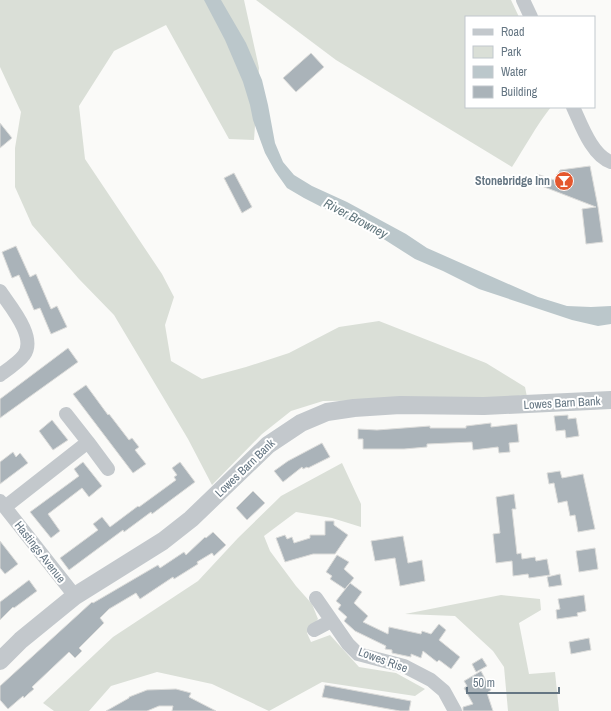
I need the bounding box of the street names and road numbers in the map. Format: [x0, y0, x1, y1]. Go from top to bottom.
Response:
street label: Lowes Barn Bank [523, 393, 601, 413]
street label: Lowes Barn Bank [212, 435, 278, 501]
street label: Hastings Avenue [11, 518, 69, 586]
street label: Lowes Rise [356, 644, 410, 676]

